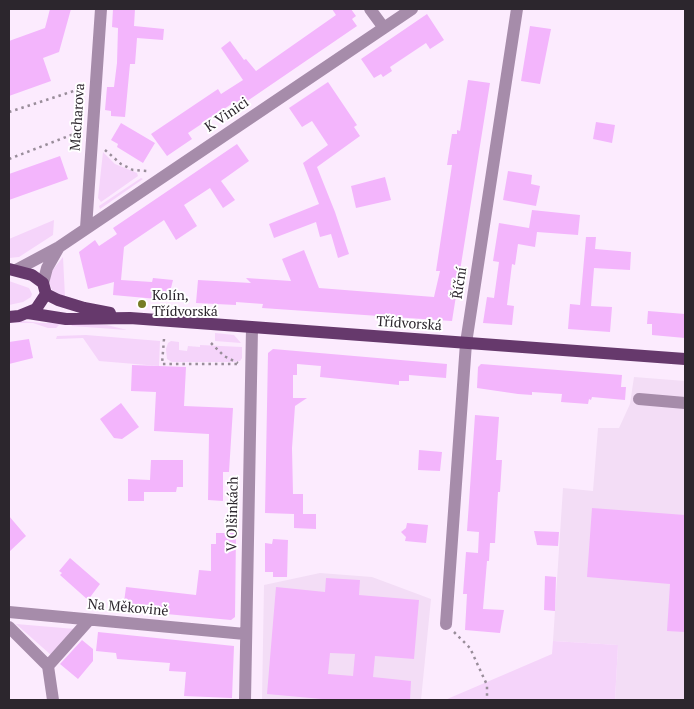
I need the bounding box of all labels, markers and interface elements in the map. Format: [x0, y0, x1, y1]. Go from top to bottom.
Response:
street label: Macharova [67, 82, 89, 152]
street label: K Vinici [202, 94, 252, 136]
street label: Říční [449, 266, 471, 300]
place label: Kolín, Třídvorská [152, 288, 218, 321]
marker: Kolín, Třídvorská [136, 298, 148, 310]
street label: Třídvorská [376, 313, 442, 335]
street label: V Olšinkách [224, 476, 242, 552]
street label: Na Měkovině [87, 596, 169, 620]

